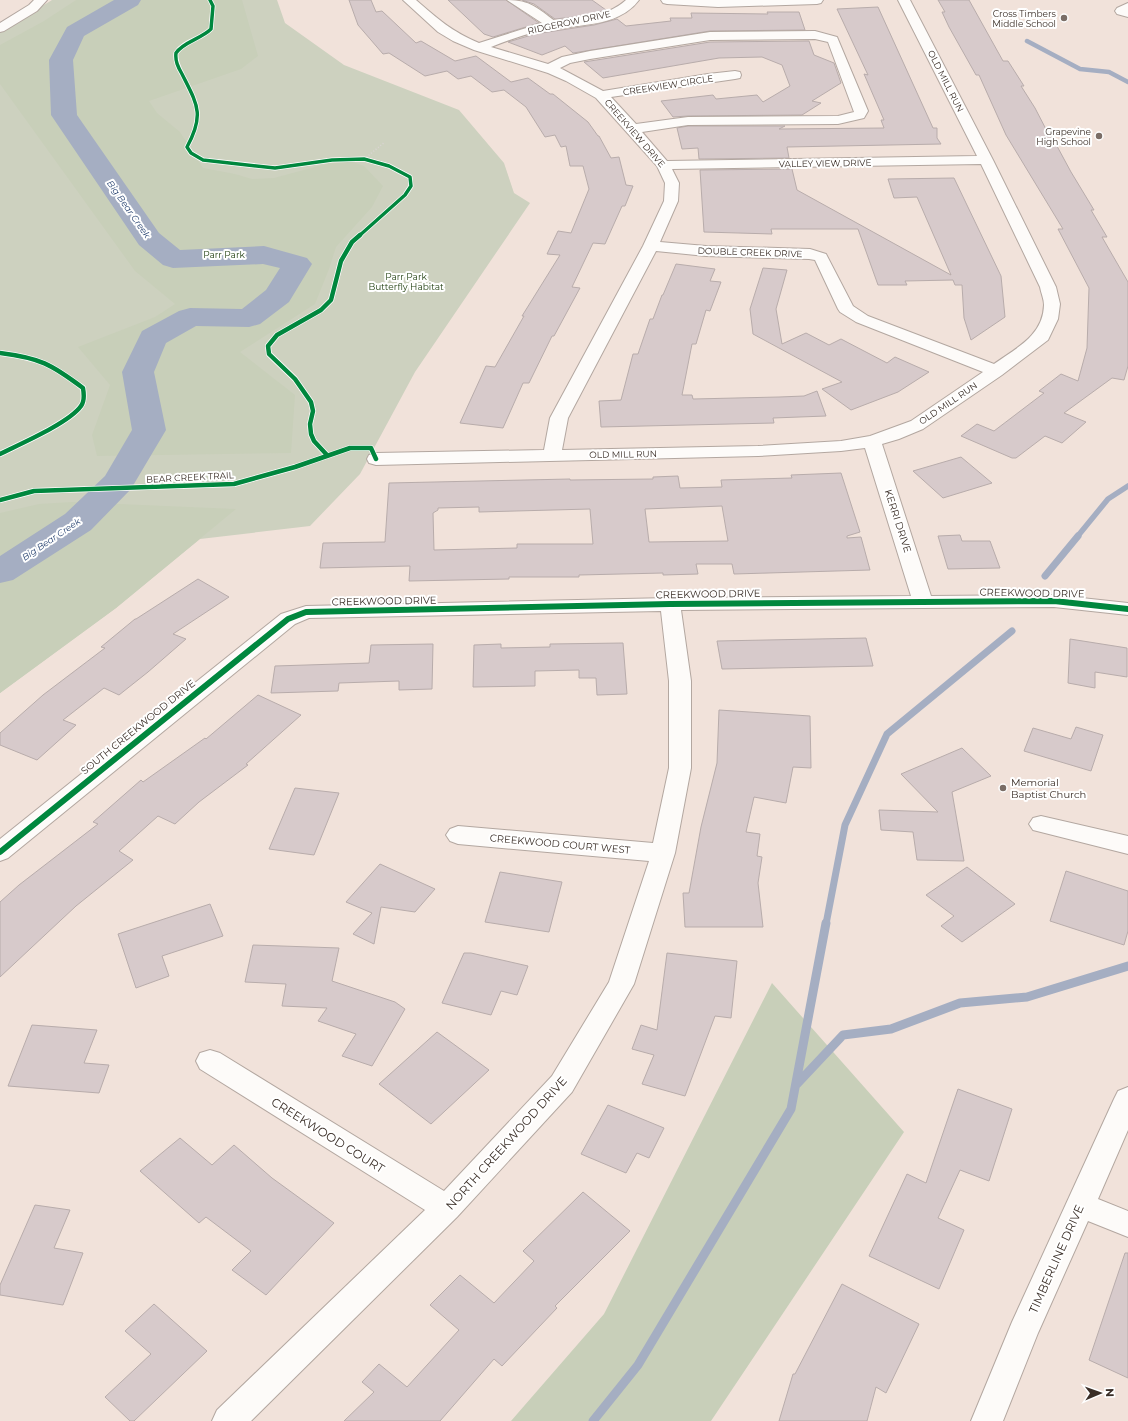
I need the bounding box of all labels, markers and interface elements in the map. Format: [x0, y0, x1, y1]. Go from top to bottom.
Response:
street label: RIDGEROW DRIVE [526, 8, 612, 36]
place label: Cross Timbers Middle School [992, 8, 1057, 29]
marker: Cross Timbers Middle School [1059, 13, 1069, 23]
street label: OLD MILL RUN [926, 48, 966, 114]
street label: CREEKVIEW CIRCLE [622, 72, 714, 98]
street label: CREEKVIEW DRIVE [602, 97, 668, 169]
place label: Grapevine High School [1036, 126, 1092, 147]
marker: Grapevine High School [1094, 131, 1104, 141]
street label: VALLEY VIEW DRIVE [778, 157, 872, 169]
water label: Big Bear Creek [105, 178, 153, 241]
street label: DOUBLE CREEK DRIVE [697, 245, 803, 259]
park label: Parr Park [203, 249, 245, 260]
park label: Parr Park Butterfly Habitat [368, 271, 444, 292]
street label: OLD MILL RUN [917, 379, 979, 427]
street label: OLD MILL RUN [589, 448, 657, 460]
street label: BEAR CREEK TRAIL [146, 469, 235, 485]
street label: KERRI DRIVE [882, 488, 914, 555]
water label: Big Bear Creek [20, 515, 83, 563]
street label: CREEKWOOD DRIVE [979, 586, 1085, 600]
street label: CREEKWOOD DRIVE [655, 587, 761, 601]
street label: CREEKWOOD DRIVE [331, 594, 437, 608]
street label: SOUTH CREEKWOOD DRIVE [78, 677, 198, 777]
place label: Memorial Baptist Church [1011, 776, 1086, 801]
marker: Memorial Baptist Church [998, 783, 1008, 793]
street label: CREEKWOOD COURT WEST [489, 831, 631, 857]
street label: NORTH CREEKWOOD DRIVE [442, 1073, 570, 1213]
street label: CREEKWOOD COURT [269, 1094, 387, 1176]
street label: TIMBERLINE DRIVE [1025, 1202, 1087, 1316]
north arrow [1080, 1373, 1120, 1413]
text: N [1103, 1388, 1117, 1397]

